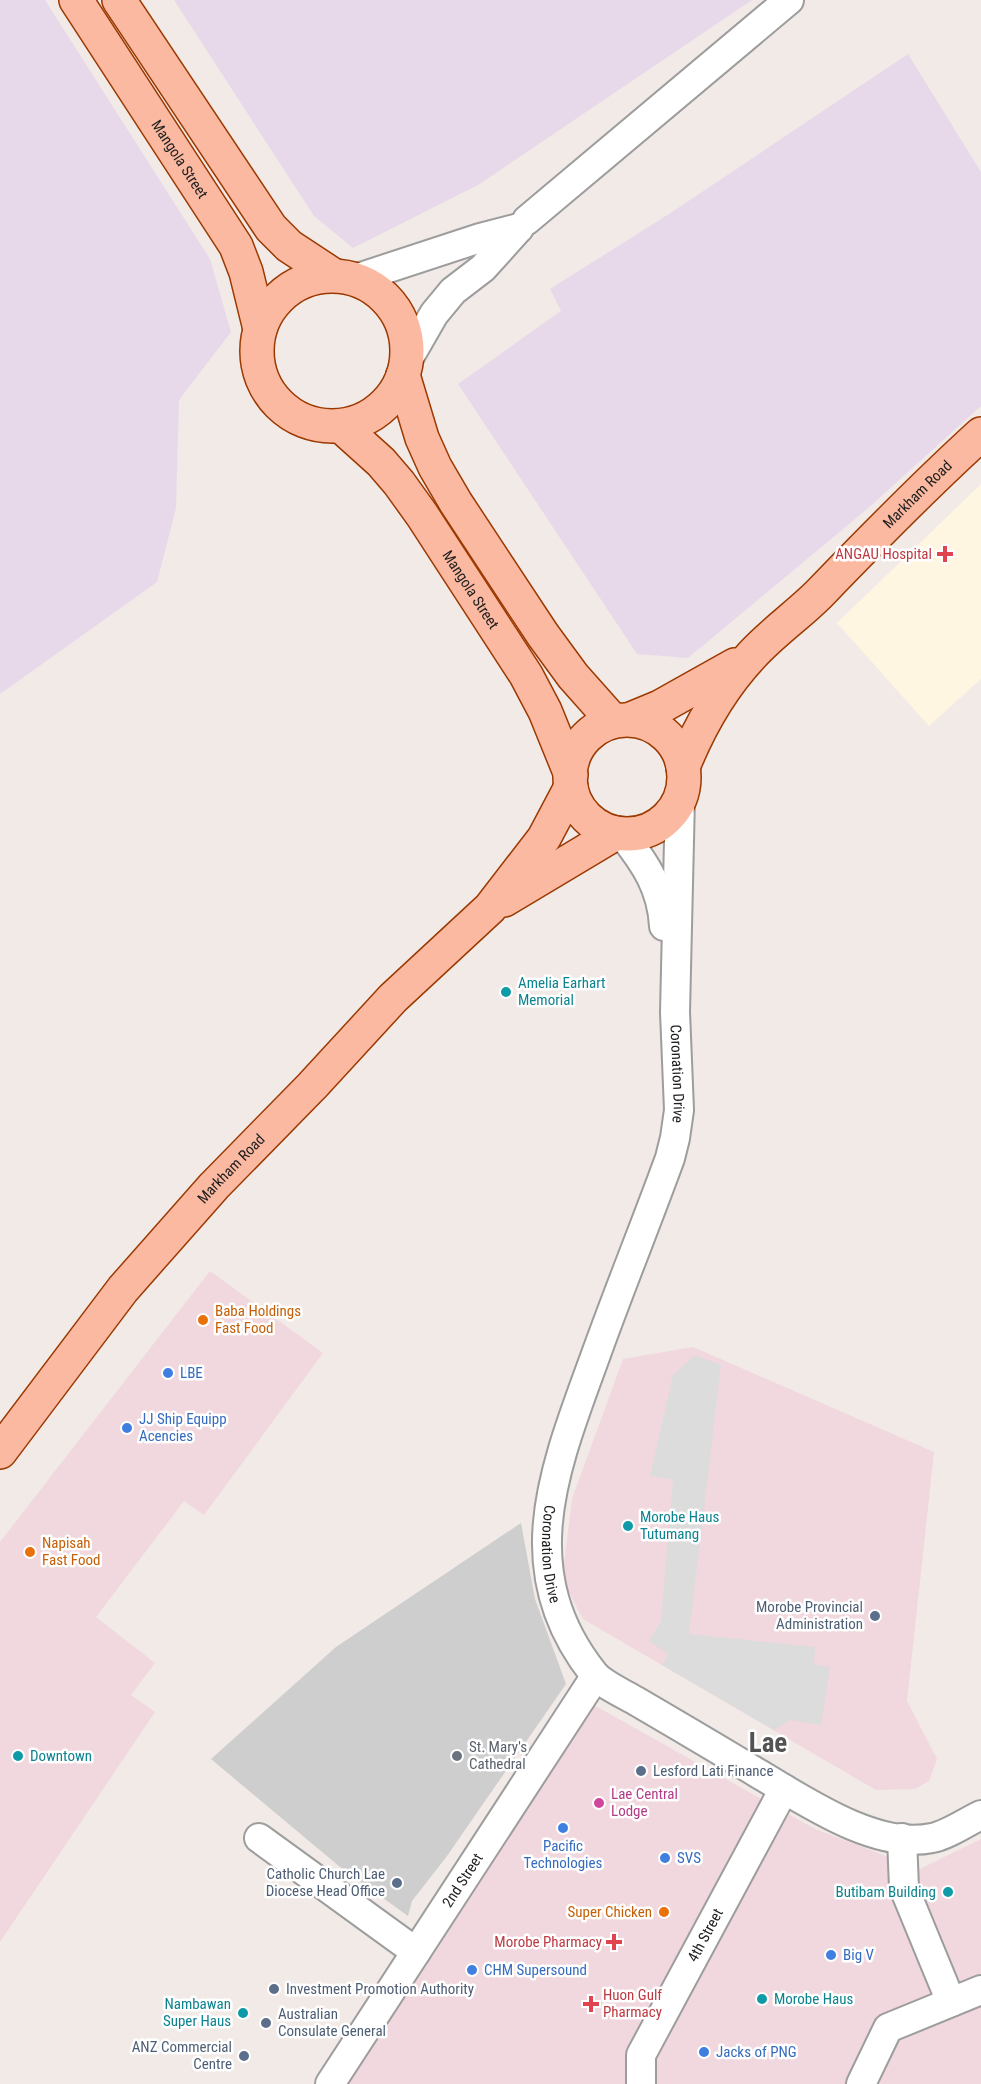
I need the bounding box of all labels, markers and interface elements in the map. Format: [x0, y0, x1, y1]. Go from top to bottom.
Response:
street label: Mangola Street [148, 117, 212, 202]
street label: Markham Road [879, 457, 956, 532]
place label: ANGAU Hospital [835, 545, 932, 563]
marker: ANGAU Hospital [936, 545, 954, 563]
street label: Mangola Street [438, 547, 503, 632]
place label: Amelia Earhart Memorial [518, 974, 606, 1009]
marker: Amelia Earhart Memorial [499, 985, 513, 999]
street label: Coronation Drive [667, 1024, 688, 1124]
street label: Markham Road [194, 1130, 269, 1207]
place label: Baba Holdings Fast Food [215, 1302, 301, 1337]
marker: Baba Holdings Fast Food [196, 1313, 210, 1327]
place label: LBE [180, 1364, 203, 1382]
marker: LBE [161, 1366, 175, 1380]
place label: JJ Ship Equipp Acencies [139, 1410, 227, 1445]
marker: JJ Ship Equipp Acencies [120, 1421, 134, 1435]
street label: Coronation Drive [538, 1504, 564, 1605]
place label: Morobe Haus Tutumang [640, 1508, 719, 1543]
marker: Morobe Haus Tutumang [621, 1519, 635, 1533]
place label: Napisah Fast Food [42, 1534, 100, 1569]
marker: Napisah Fast Food [23, 1545, 37, 1559]
place label: Morobe Provincial Administration [756, 1598, 863, 1633]
marker: Morobe Provincial Administration [868, 1609, 882, 1623]
district label: Lae [749, 1727, 787, 1759]
place label: St. Mary's Cathedral [469, 1738, 527, 1773]
place label: Downtown [30, 1747, 92, 1765]
marker: Downtown [11, 1749, 25, 1763]
marker: St. Mary's Cathedral [450, 1749, 464, 1763]
place label: Lesford Lati Finance [653, 1762, 774, 1780]
marker: Lesford Lati Finance [634, 1764, 648, 1778]
place label: Lae Central Lodge [611, 1785, 678, 1820]
marker: Lae Central Lodge [592, 1796, 606, 1810]
marker: Pacific Technologies [556, 1821, 570, 1835]
place label: Pacific Technologies [524, 1837, 603, 1872]
place label: SVS [677, 1849, 701, 1867]
street label: 2nd Street [438, 1850, 487, 1911]
marker: SVS [658, 1851, 672, 1865]
place label: Catholic Church Lae Diocese Head Office [266, 1865, 385, 1900]
marker: Catholic Church Lae Diocese Head Office [390, 1876, 404, 1890]
place label: Butibam Building [835, 1883, 936, 1901]
marker: Butibam Building [941, 1885, 955, 1899]
place label: Super Chicken [568, 1903, 652, 1921]
marker: Super Chicken [657, 1905, 671, 1919]
street label: 4th Street [684, 1906, 727, 1965]
place label: Morobe Pharmacy [494, 1933, 602, 1951]
marker: Morobe Pharmacy [607, 1935, 621, 1949]
place label: Big V [843, 1946, 874, 1964]
marker: Big V [824, 1948, 838, 1962]
place label: CHM Supersound [484, 1961, 587, 1979]
marker: CHM Supersound [465, 1963, 479, 1977]
place label: Investment Promotion Authority [286, 1980, 474, 1998]
marker: Investment Promotion Authority [267, 1982, 281, 1996]
place label: Huon Gulf Pharmacy [603, 1986, 662, 2021]
place label: Morobe Haus [774, 1990, 853, 2008]
marker: Morobe Haus [755, 1992, 769, 2006]
place label: Nambawan Super Haus [163, 1995, 231, 2030]
marker: Huon Gulf Pharmacy [584, 1997, 598, 2011]
place label: Australian Consulate General [278, 2005, 386, 2040]
marker: Nambawan Super Haus [236, 2006, 250, 2020]
marker: Australian Consulate General [259, 2016, 273, 2030]
place label: ANZ Commercial Centre [132, 2038, 232, 2073]
place label: Jacks of PNG [716, 2043, 797, 2061]
marker: Jacks of PNG [697, 2045, 711, 2059]
marker: ANZ Commercial Centre [237, 2049, 251, 2063]

